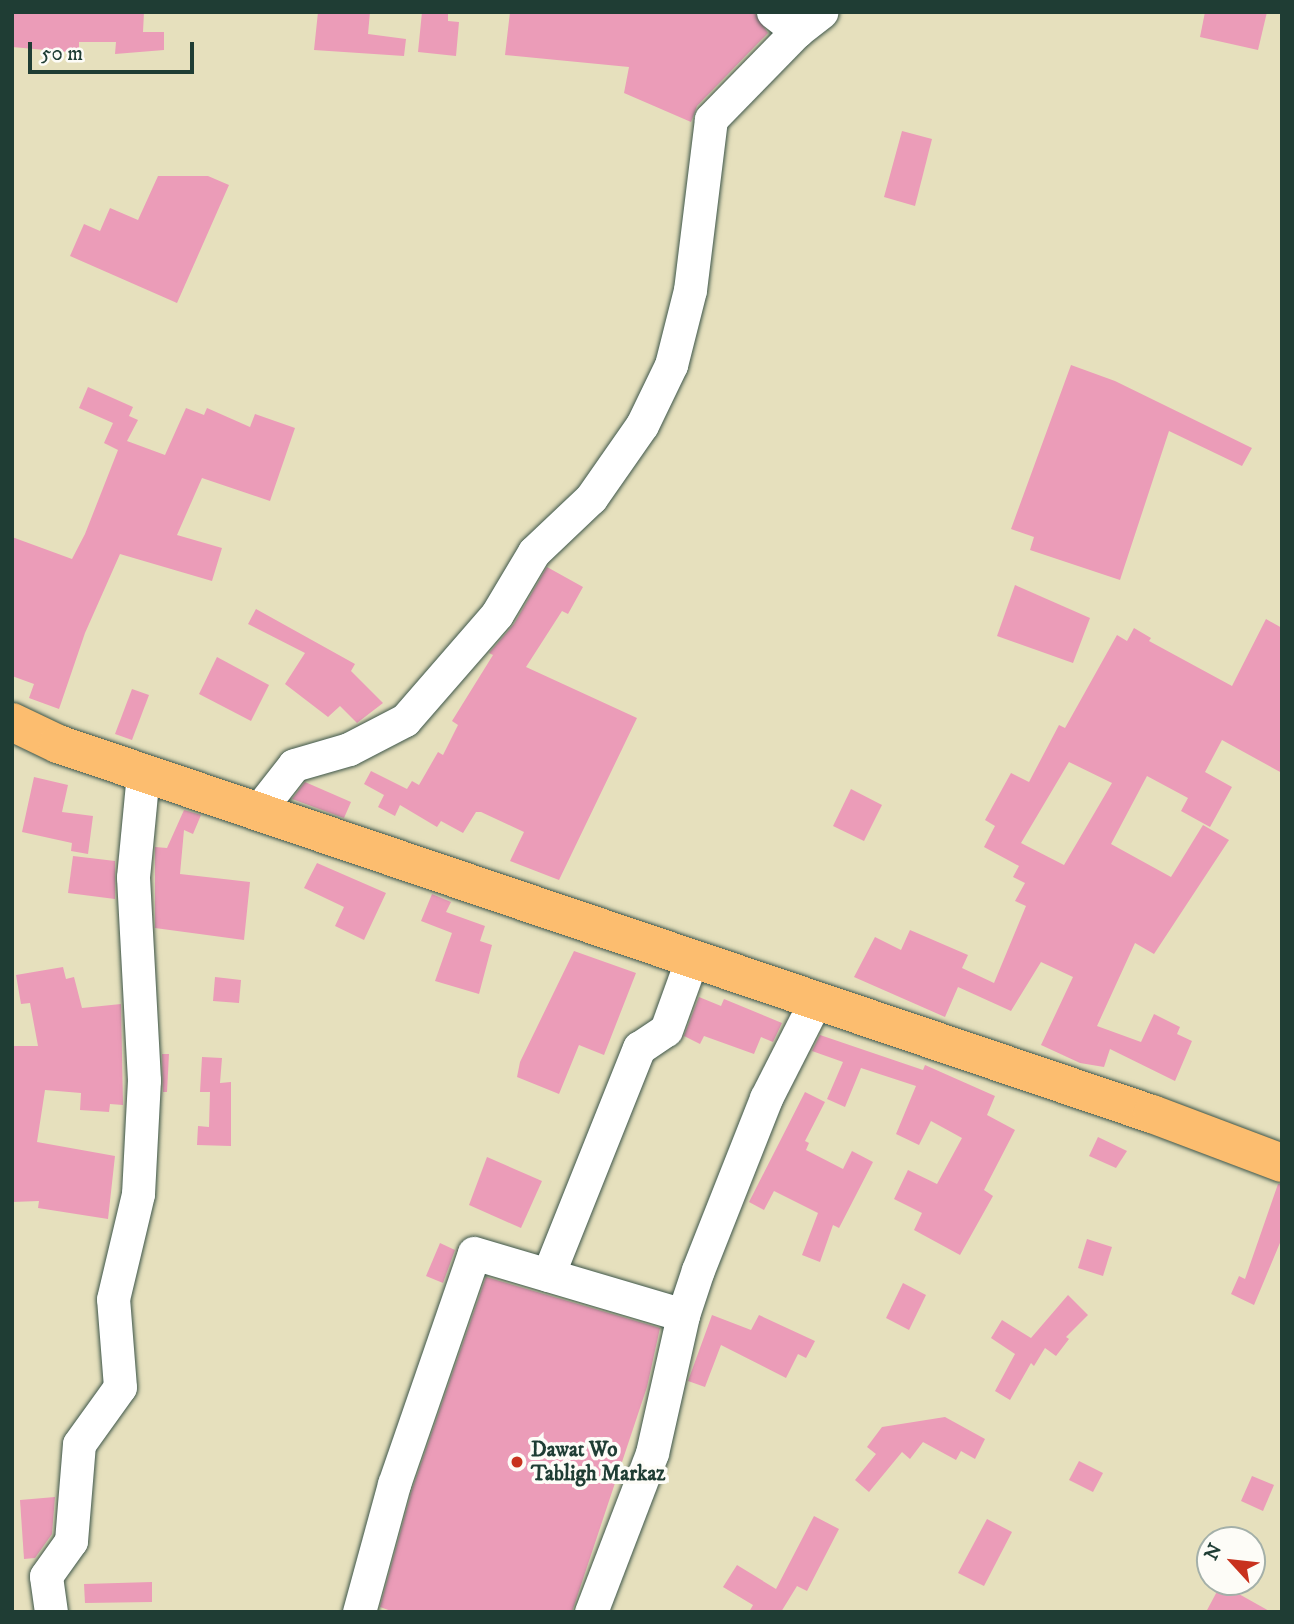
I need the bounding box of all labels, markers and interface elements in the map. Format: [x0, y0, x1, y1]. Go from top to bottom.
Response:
scale bar [32, 28, 198, 72]
text: 50 m [41, 41, 83, 67]
place label: Dawat Wo Tabligh Markaz [531, 1437, 665, 1487]
marker: Dawat Wo Tabligh Markaz [509, 1454, 525, 1470]
north arrow [1196, 1526, 1266, 1596]
text: N [1200, 1540, 1227, 1564]

